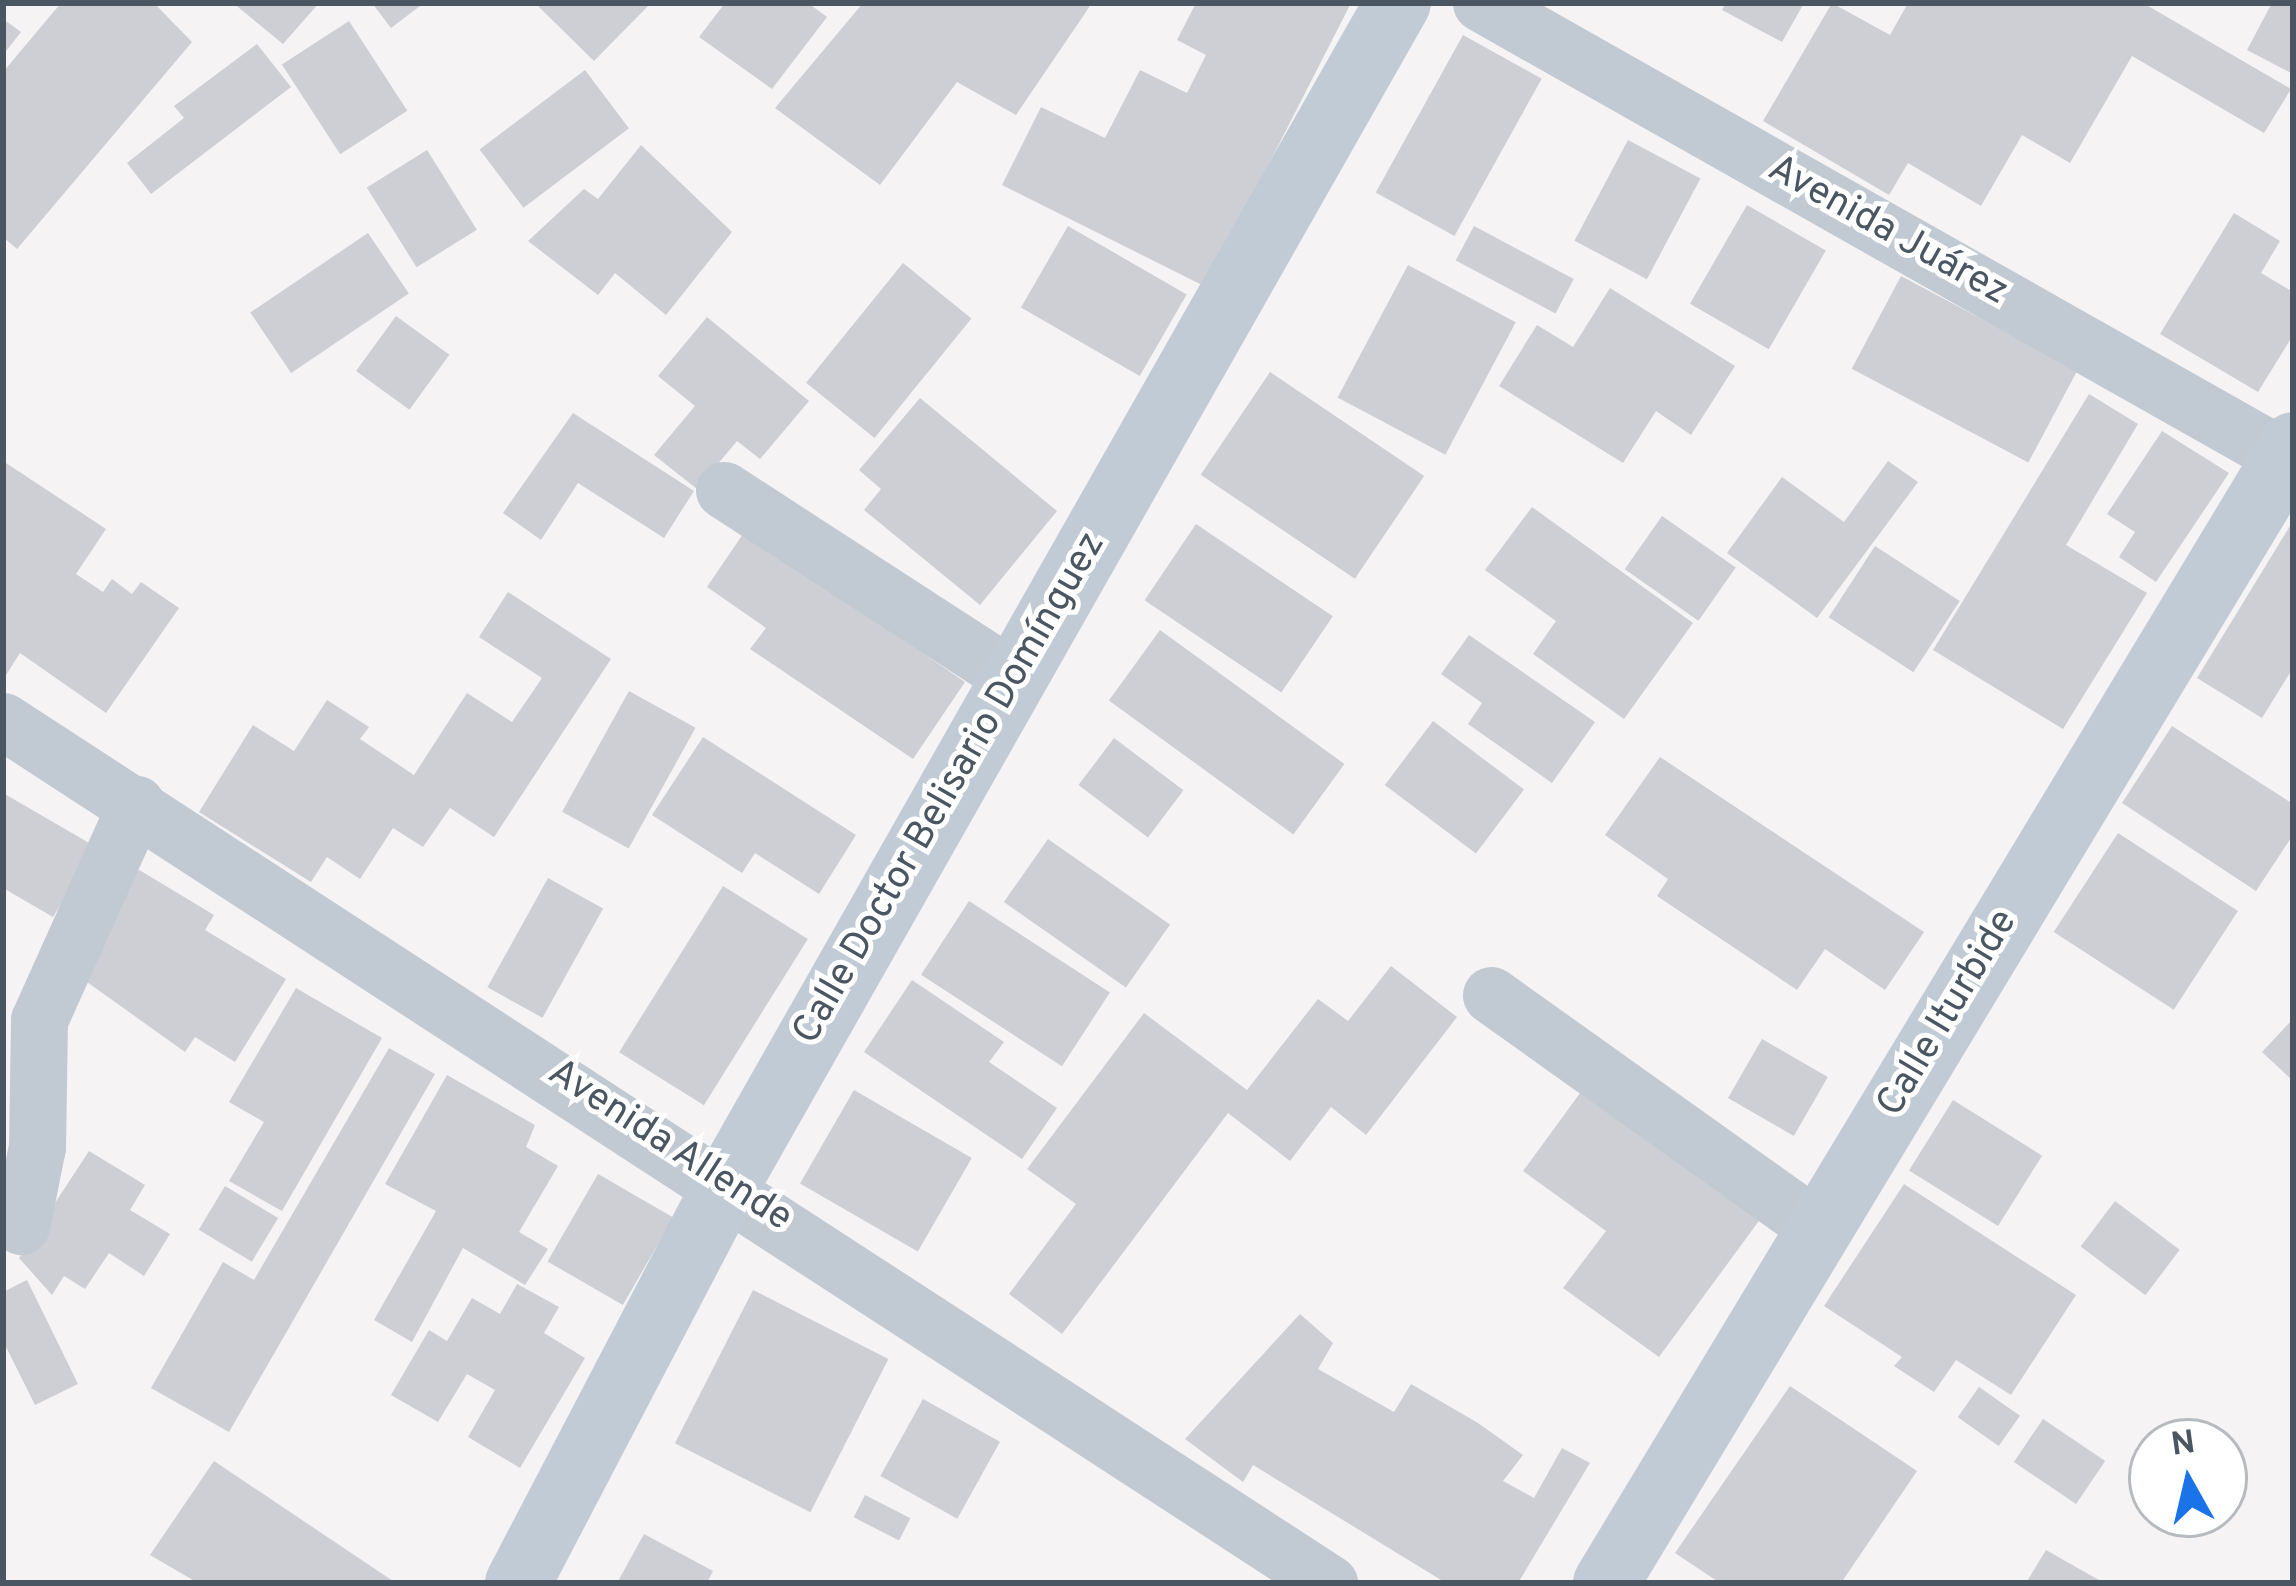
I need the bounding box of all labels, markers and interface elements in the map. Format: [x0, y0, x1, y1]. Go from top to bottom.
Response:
street label: Avenida Juárez [1759, 147, 2015, 317]
street label: Calle Doctor Belisario Domínguez [785, 525, 1117, 1053]
street label: Calle Iturbide [1869, 902, 2029, 1126]
street label: Avenida Allende [538, 1050, 800, 1244]
north arrow [2128, 1418, 2248, 1538]
text: N [2169, 1423, 2198, 1468]

